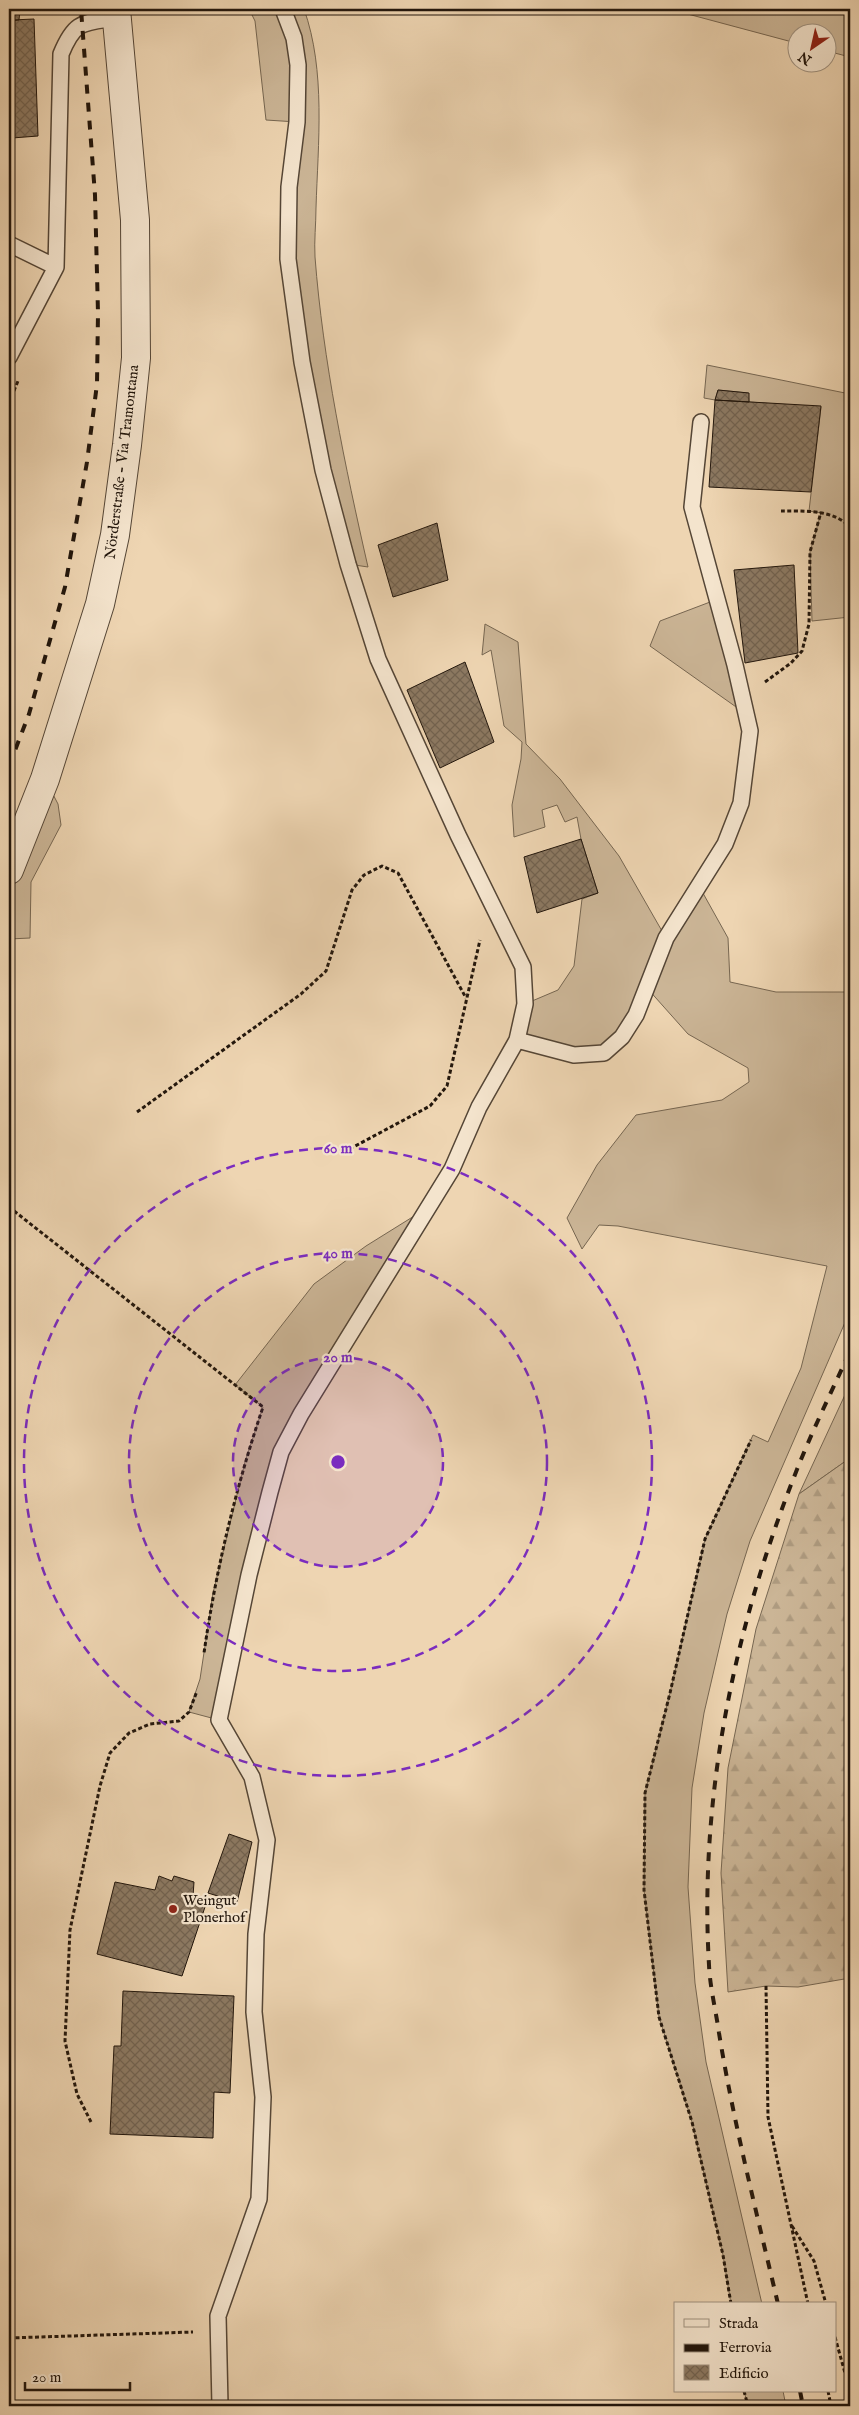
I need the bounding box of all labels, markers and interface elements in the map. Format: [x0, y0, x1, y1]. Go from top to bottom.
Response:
north arrow [786, 22, 836, 72]
text: N [795, 47, 816, 69]
street label: Nörderstraße - Via Tramontana [101, 363, 143, 560]
text: 60 m [324, 1139, 353, 1158]
text: 40 m [323, 1244, 353, 1263]
text: 20 m [323, 1348, 353, 1367]
centre of rings [329, 1453, 347, 1471]
place label: Weingut Plonerhof [183, 1891, 248, 1927]
marker: Weingut Plonerhof [167, 1903, 179, 1915]
legend [674, 2302, 836, 2392]
text: Strada [719, 2314, 759, 2333]
text: Ferrovia [719, 2338, 772, 2357]
scale bar [25, 2360, 130, 2392]
text: Edificio [719, 2364, 769, 2383]
text: 20 m [32, 2368, 62, 2387]

